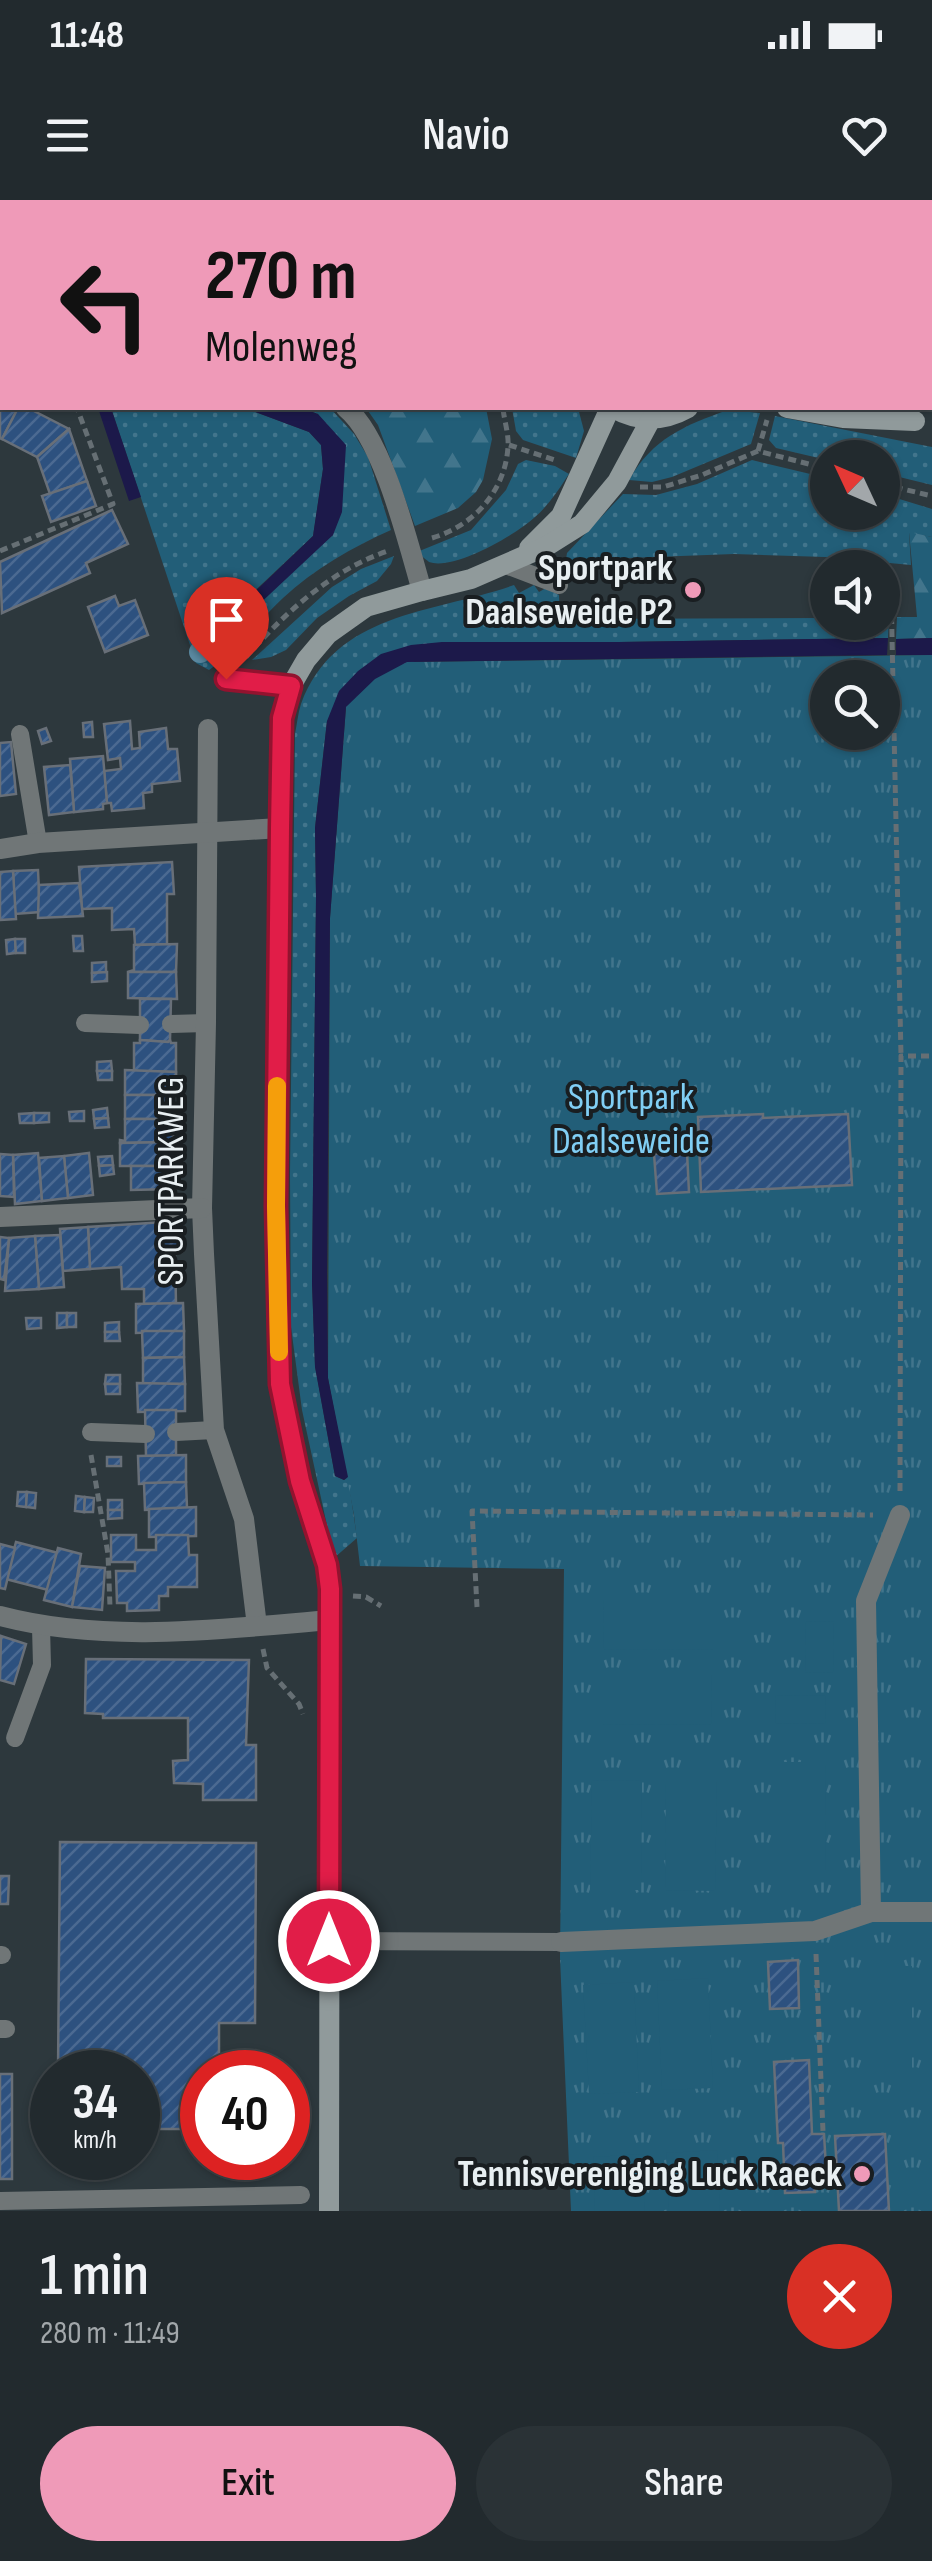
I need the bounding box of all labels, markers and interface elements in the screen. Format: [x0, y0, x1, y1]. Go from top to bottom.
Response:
text: 11:48 [50, 13, 124, 58]
icon: menu [40, 108, 95, 163]
text: Navio [422, 108, 510, 163]
icon: heart [837, 108, 892, 163]
text: 270 m [205, 235, 357, 319]
icon: left [40, 240, 170, 370]
text: Molenweg [205, 320, 357, 375]
north arrow [810, 440, 900, 530]
map controls [810, 440, 900, 750]
place label: Sportpark Daalseweide P2 [465, 546, 673, 635]
button: sound [810, 550, 900, 640]
pin [184, 577, 269, 680]
marker: Sportpark Daalseweide P2 [682, 579, 704, 601]
icon: arrive [199, 592, 254, 647]
button: search [810, 660, 900, 750]
park label: Sportpark Daalseweide [552, 1075, 710, 1164]
street label: SPORTPARKWEG [149, 1076, 194, 1286]
position arrow [277, 1889, 381, 1993]
speed limit sign: 40 [180, 2050, 310, 2180]
text: 34 [72, 2073, 118, 2133]
text: km/h [73, 2125, 117, 2156]
place label: Tennisvereniging Luck Raeck [457, 2152, 842, 2197]
marker: Tennisvereniging Luck Raeck [851, 2163, 873, 2185]
text: 1 min [40, 2240, 149, 2312]
button: close [787, 2244, 892, 2349]
text: 280 m · 11:49 [40, 2314, 180, 2353]
button: Exit [40, 2426, 456, 2541]
button: Share [476, 2426, 892, 2541]

